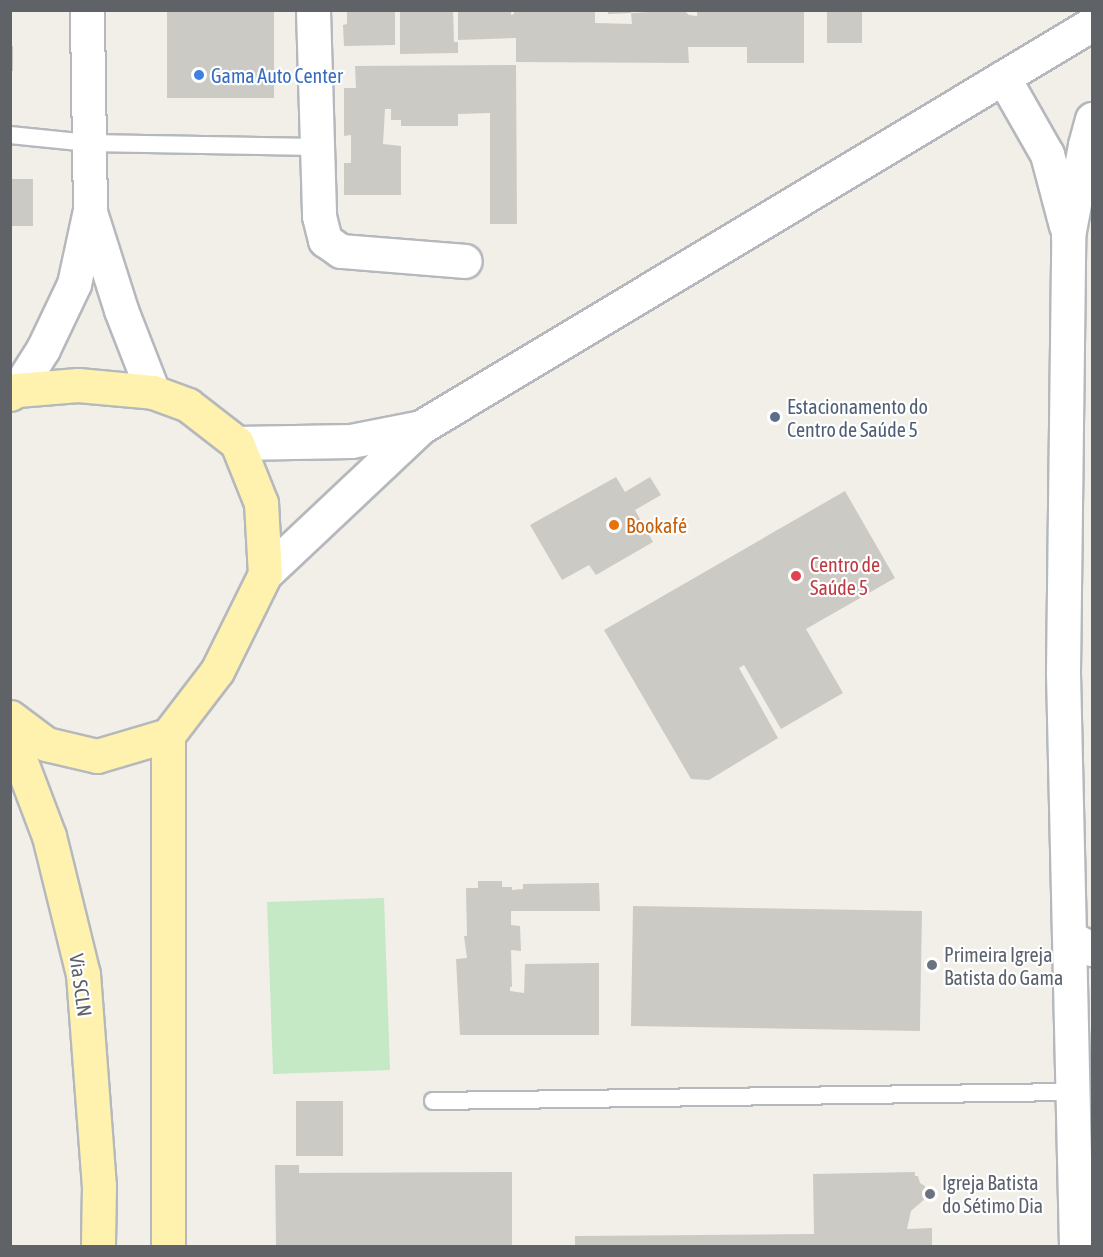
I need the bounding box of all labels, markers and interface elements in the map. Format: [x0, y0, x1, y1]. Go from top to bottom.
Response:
place label: Gama Auto Center [211, 63, 343, 87]
marker: Gama Auto Center [192, 68, 206, 82]
place label: Estacionamento do Centro de Saúde 5 [787, 394, 928, 441]
marker: Estacionamento do Centro de Saúde 5 [768, 410, 782, 424]
place label: Bookafé [626, 513, 687, 537]
marker: Bookafé [607, 518, 621, 532]
place label: Centro de Saúde 5 [810, 552, 880, 599]
marker: Centro de Saúde 5 [787, 567, 805, 585]
place label: Primeira Igreja Batista do Gama [944, 942, 1063, 989]
street label: Via SCLN [65, 952, 97, 1018]
marker: Primeira Igreja Batista do Gama [925, 958, 939, 972]
place label: Igreja Batista do Sétimo Dia [942, 1170, 1043, 1217]
marker: Igreja Batista do Sétimo Dia [923, 1187, 937, 1201]

